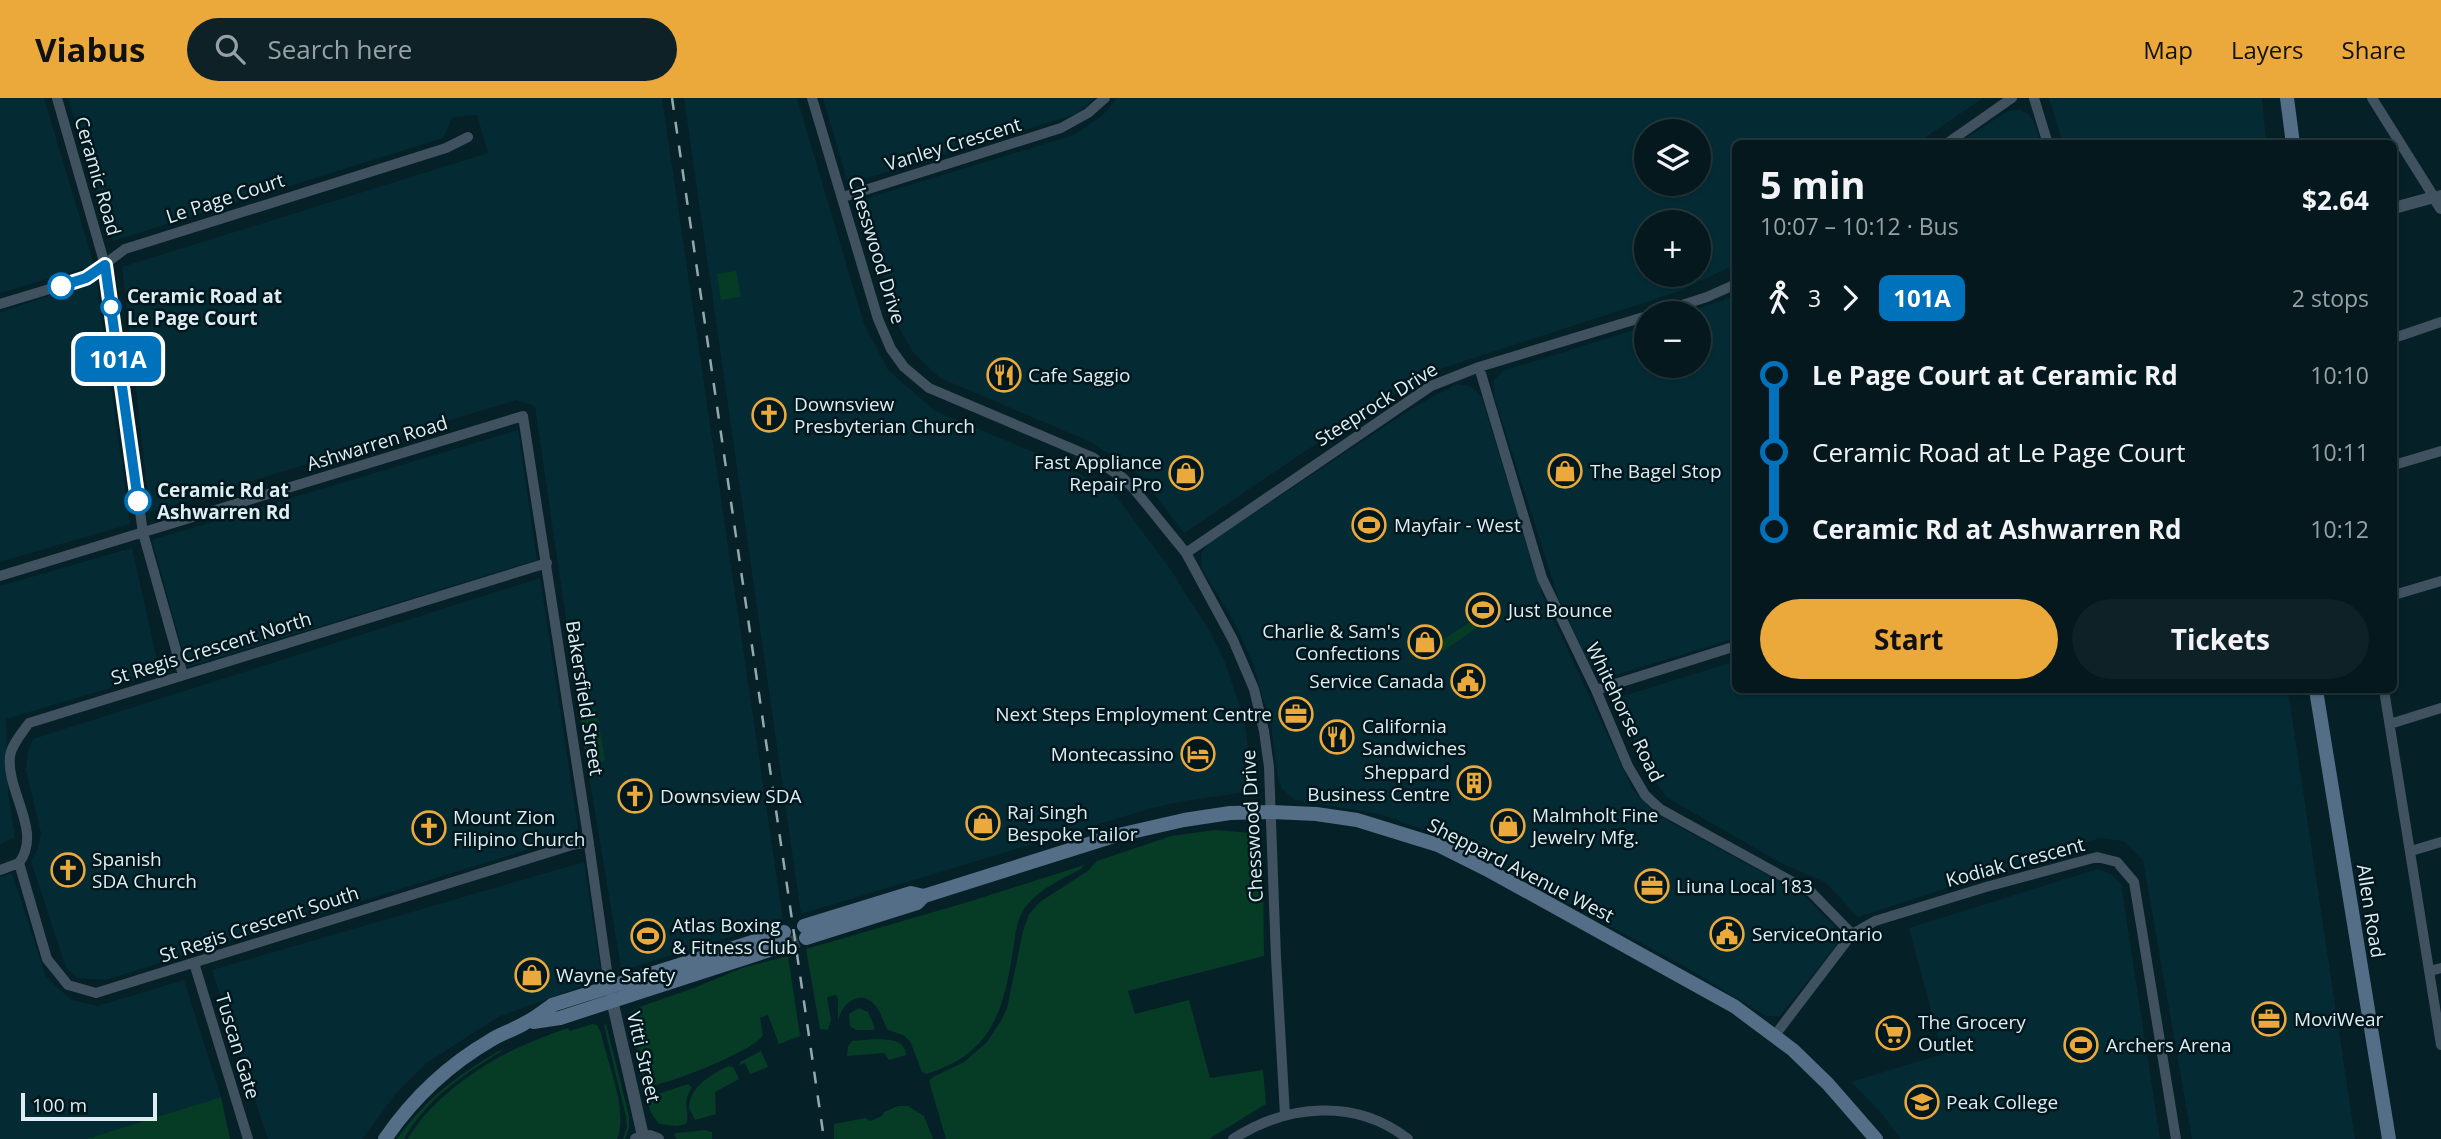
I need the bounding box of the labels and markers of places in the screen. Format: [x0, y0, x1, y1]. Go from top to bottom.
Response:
unlabelled marker [48, 273, 74, 299]
place label: Ceramic Road at Le Page Court [127, 283, 282, 331]
marker: Ceramic Road at Le Page Court [101, 297, 121, 317]
restaurant icon: Cafe Saggio [985, 356, 1023, 394]
place label: Cafe Saggio [1028, 362, 1130, 388]
place label: Downsview Presbyterian Church [794, 391, 975, 439]
church icon: Downsview Presbyterian Church [750, 396, 788, 434]
place label: Fast Appliance Repair Pro [1034, 449, 1162, 497]
shop icon: The Bagel Stop [1546, 452, 1584, 490]
shop icon: Fast Appliance Repair Pro [1167, 454, 1205, 492]
place label: The Bagel Stop [1590, 458, 1722, 484]
place label: Ceramic Rd at Ashwarren Rd [157, 477, 290, 525]
marker: Ceramic Rd at Ashwarren Rd [125, 488, 151, 514]
sports icon: Mayfair - West [1350, 506, 1388, 544]
place label: Mayfair - West [1394, 512, 1521, 538]
sports icon: Just Bounce [1464, 591, 1502, 629]
place label: Just Bounce [1506, 597, 1612, 623]
place label: Charlie & Sam's Confections [1262, 618, 1400, 666]
shop icon: Charlie & Sam's Confections [1406, 623, 1444, 661]
public building icon: Service Canada [1449, 662, 1487, 700]
place label: Service Canada [1309, 668, 1444, 694]
office icon: Next Steps Employment Centre [1277, 695, 1315, 733]
place label: Next Steps Employment Centre [995, 701, 1272, 727]
place label: California Sandwiches [1362, 713, 1466, 761]
restaurant icon: California Sandwiches [1318, 718, 1356, 756]
hotel icon: Montecassino [1179, 735, 1217, 773]
place label: Montecassino [1051, 741, 1174, 767]
place label: Sheppard Business Centre [1307, 759, 1450, 807]
building icon: Sheppard Business Centre [1455, 764, 1493, 802]
church icon: Downsview SDA [616, 777, 654, 815]
place label: Downsview SDA [660, 783, 801, 809]
place label: Raj Singh Bespoke Tailor [1007, 799, 1138, 847]
place label: Malmholt Fine Jewelry Mfg. [1530, 802, 1659, 850]
place label: Mount Zion Filipino Church [453, 804, 585, 852]
shop icon: Raj Singh Bespoke Tailor [964, 804, 1002, 842]
shop icon: Malmholt Fine Jewelry Mfg. [1489, 807, 1527, 845]
church icon: Mount Zion Filipino Church [410, 809, 448, 847]
place label: Spanish SDA Church [92, 846, 197, 894]
church icon: Spanish SDA Church [49, 851, 87, 889]
office icon: Liuna Local 183 [1633, 867, 1671, 905]
place label: Liuna Local 183 [1676, 873, 1813, 899]
place label: Atlas Boxing & Fitness Club [672, 912, 798, 960]
public building icon: ServiceOntario [1708, 915, 1746, 953]
sports icon: Atlas Boxing & Fitness Club [629, 917, 667, 955]
place label: ServiceOntario [1752, 921, 1883, 947]
shop icon: Wayne Safety [513, 956, 551, 994]
place label: Wayne Safety [556, 962, 676, 988]
office icon: MoviWear [2250, 1000, 2288, 1038]
place label: MoviWear [2294, 1006, 2384, 1032]
place label: The Grocery Outlet [1918, 1009, 2026, 1057]
supermarket icon: The Grocery Outlet [1874, 1014, 1912, 1052]
sports icon: Archers Arena [2062, 1026, 2100, 1064]
place label: Archers Arena [2106, 1032, 2232, 1058]
school or university icon: Peak College [1903, 1083, 1941, 1121]
place label: Peak College [1946, 1089, 2058, 1115]

